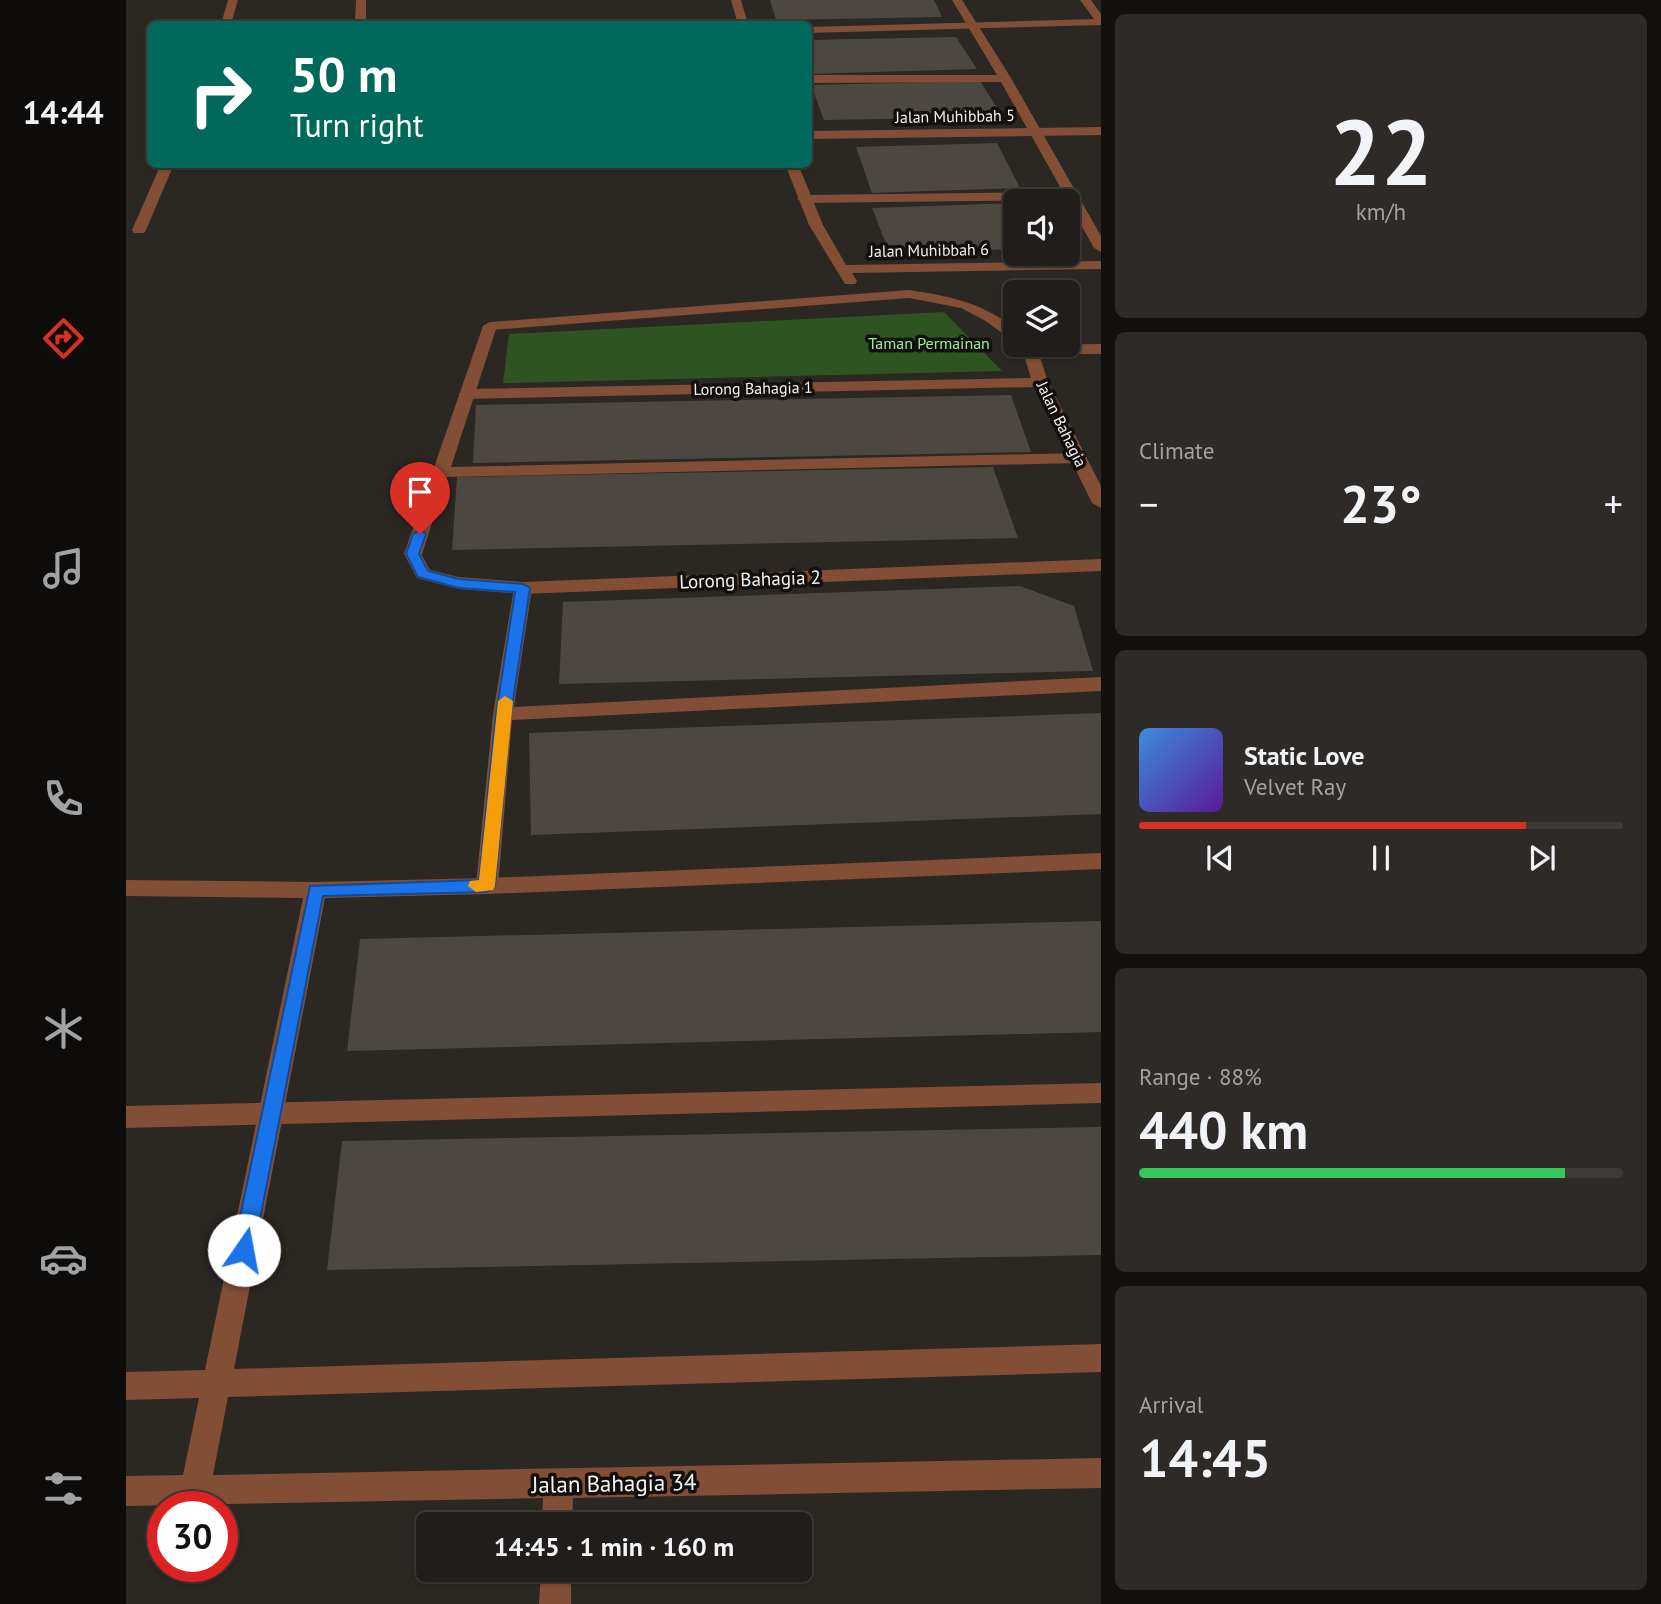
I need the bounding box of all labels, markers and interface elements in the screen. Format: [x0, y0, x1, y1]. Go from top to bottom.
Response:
text: 50 m [290, 42, 397, 106]
icon: right [175, 49, 266, 140]
text: 14:44 [22, 91, 104, 133]
text: 22 [1329, 92, 1433, 210]
text: Turn right [290, 104, 424, 146]
street label: Jalan Muhibbah 5 [894, 105, 1015, 127]
map controls [1003, 189, 1080, 357]
button: sound [1003, 189, 1080, 266]
text: km/h [1356, 197, 1406, 226]
street label: Jalan Muhibbah 6 [868, 239, 989, 261]
button: layers [1003, 280, 1080, 357]
icon: directions [39, 314, 88, 363]
park label: Taman Permainan [868, 333, 990, 353]
street label: Lorong Bahagia 1 [693, 377, 813, 399]
street label: Jalan Bahagia [1032, 377, 1091, 470]
text: Climate [1139, 436, 1214, 465]
pin [390, 462, 450, 534]
text: 23° [1340, 470, 1422, 537]
icon: arrive [401, 473, 439, 511]
text: − [1139, 479, 1158, 528]
text: + [1604, 479, 1623, 528]
icon: music [39, 544, 88, 593]
street label: Lorong Bahagia 2 [679, 565, 821, 593]
text: Static Love [1244, 739, 1365, 772]
text: Velvet Ray [1244, 772, 1346, 801]
icon: phone [39, 774, 88, 823]
icon: previous [1201, 839, 1239, 877]
icon: pause [1362, 839, 1400, 877]
icon: next [1523, 839, 1561, 877]
icon: climate [39, 1004, 88, 1053]
text: Range · 88% [1139, 1062, 1262, 1091]
text: 440 km [1139, 1096, 1308, 1163]
position arrow [207, 1213, 281, 1287]
icon: car [39, 1234, 88, 1283]
text: Arrival [1139, 1390, 1203, 1419]
text: 14:45 [1139, 1424, 1271, 1491]
icon: filters [39, 1464, 88, 1513]
street label: Jalan Bahagia 34 [530, 1467, 697, 1499]
speed limit sign: 30 [147, 1491, 238, 1582]
text: 14:45 · 1 min · 160 m [494, 1530, 734, 1563]

